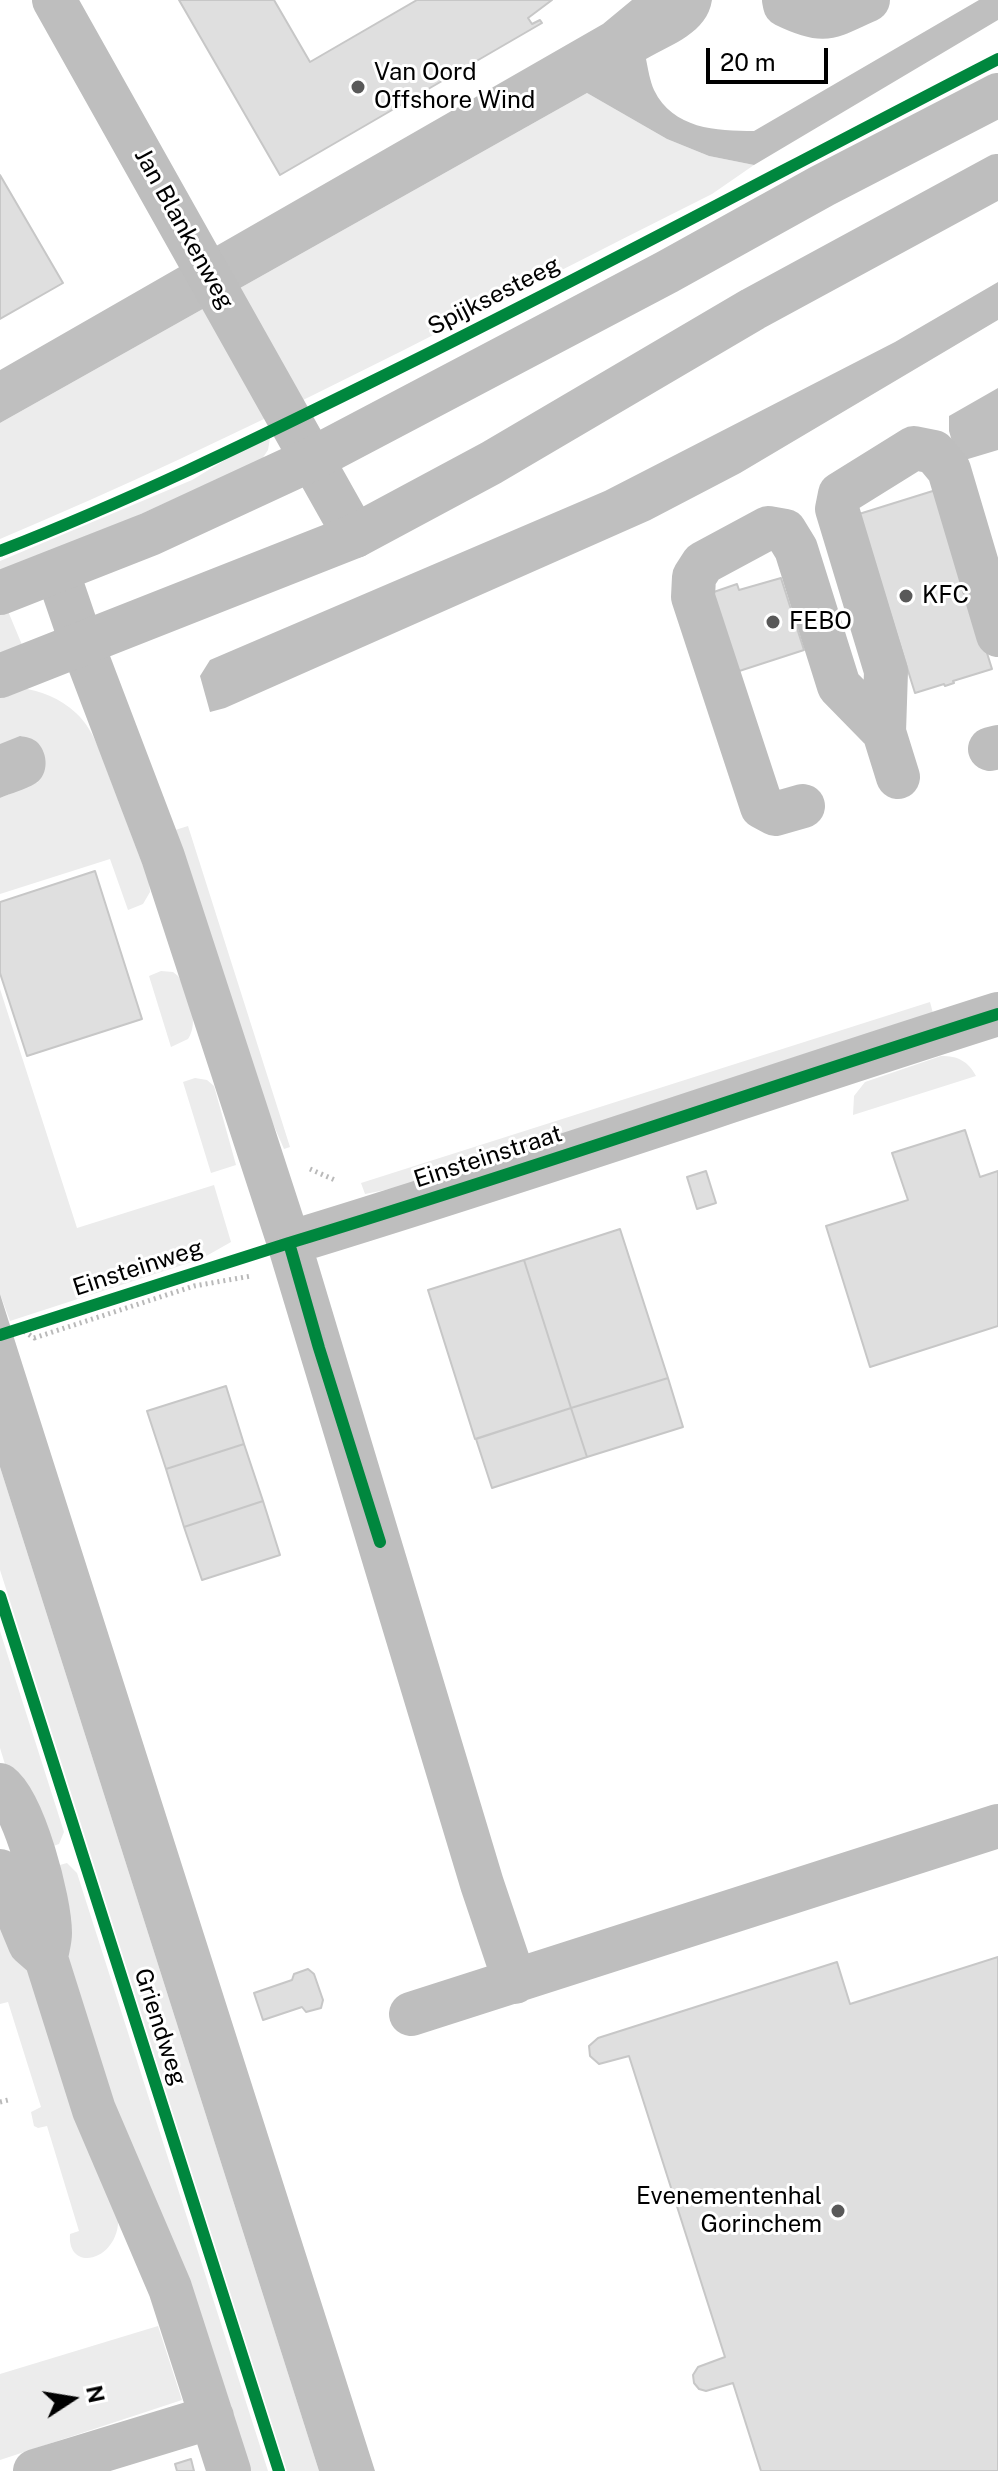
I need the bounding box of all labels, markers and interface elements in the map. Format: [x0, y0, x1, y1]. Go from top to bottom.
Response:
scale bar [710, 32, 832, 82]
text: 20 m [720, 48, 776, 76]
place label: Van Oord Offshore Wind [374, 59, 535, 115]
marker: Van Oord Offshore Wind [349, 78, 367, 96]
street label: Jan Blankenweg [128, 144, 240, 314]
street label: Spijksesteeg [423, 250, 565, 342]
place label: KFC [922, 582, 969, 610]
marker: KFC [897, 587, 915, 605]
place label: FEBO [789, 608, 852, 636]
marker: FEBO [764, 613, 782, 631]
street label: Einsteinstraat [410, 1119, 566, 1195]
street label: Einsteinweg [69, 1233, 207, 1303]
street label: Griendweg [128, 1965, 192, 2089]
place label: Evenementenhal Gorinchem [636, 2183, 822, 2239]
marker: Evenementenhal Gorinchem [829, 2202, 847, 2220]
north arrow [32, 2359, 112, 2439]
text: N [81, 2383, 110, 2405]

